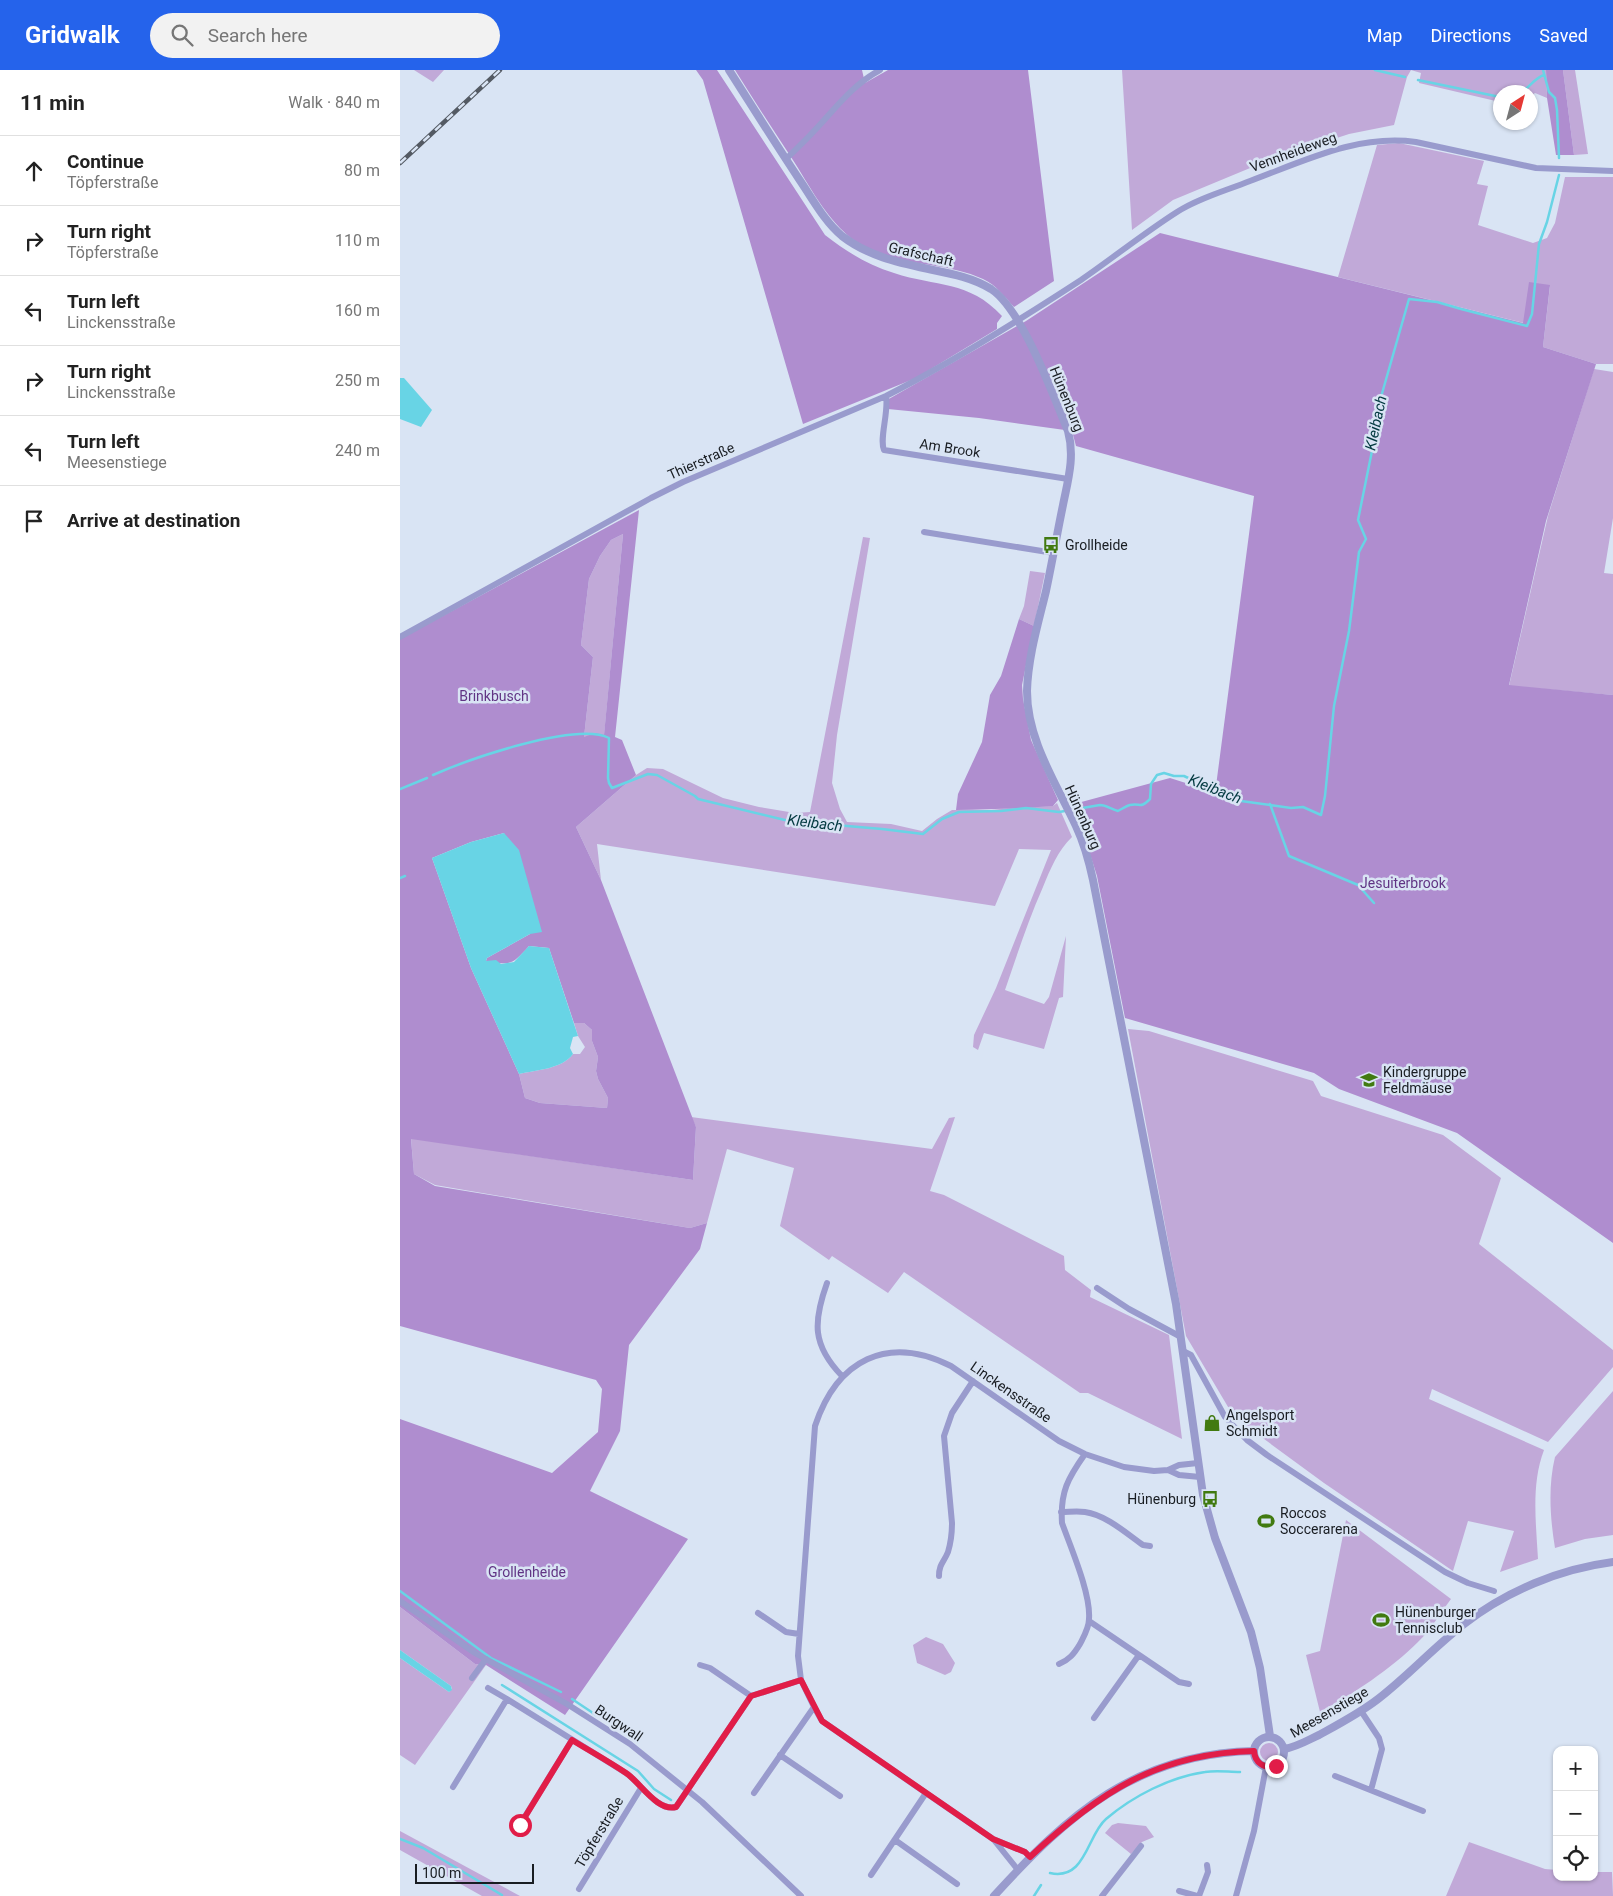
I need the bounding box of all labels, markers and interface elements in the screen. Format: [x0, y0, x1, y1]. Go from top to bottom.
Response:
search box [150, 13, 500, 58]
text: Gridwalk [25, 21, 120, 49]
icon: search [168, 21, 196, 49]
text: Search here [208, 24, 308, 47]
text: Map [1367, 25, 1402, 46]
text: Directions [1430, 25, 1511, 46]
text: Saved [1539, 25, 1588, 46]
north arrow [1493, 85, 1538, 130]
text: 11 min [20, 91, 85, 115]
text: Walk · 840 m [288, 93, 380, 112]
street label: Vennheideweg [1247, 129, 1339, 175]
text: Continue [67, 150, 144, 173]
icon: ahead [20, 157, 48, 185]
text: 80 m [344, 161, 380, 180]
text: Töpferstraße [67, 173, 158, 192]
text: Turn right [67, 220, 151, 243]
icon: right [20, 227, 48, 255]
text: 110 m [335, 231, 380, 250]
street label: Grafschaft [887, 239, 955, 269]
text: Töpferstraße [67, 243, 158, 262]
text: Turn left [67, 290, 140, 313]
icon: left [20, 297, 48, 325]
text: 160 m [335, 301, 380, 320]
text: Linckensstraße [67, 313, 176, 332]
text: Turn right [67, 360, 151, 383]
street label: Hünenburg [1047, 364, 1087, 434]
icon: right [20, 367, 48, 395]
text: 250 m [335, 371, 380, 390]
text: Linckensstraße [67, 383, 176, 402]
water label: Kleibach [1361, 394, 1391, 452]
text: Turn left [67, 430, 140, 453]
street label: Am Brook [918, 435, 982, 461]
icon: left [20, 437, 48, 465]
street label: Thierstraße [665, 439, 737, 483]
text: 240 m [335, 441, 380, 460]
text: Meesenstiege [67, 453, 167, 472]
icon: arrive [20, 507, 48, 535]
text: Arrive at destination [67, 509, 240, 532]
bus stop icon: Grollheide [1041, 535, 1061, 555]
place label: Grollheide [1065, 537, 1128, 553]
park label: Brinkbusch [459, 688, 529, 704]
water label: Kleibach [1186, 770, 1244, 808]
street label: Hünenburg [1062, 782, 1104, 852]
water label: Kleibach [786, 811, 844, 835]
park label: Jesuiterbrook [1360, 875, 1447, 891]
place label: Kindergruppe Feldmäuse [1383, 1064, 1466, 1096]
school or university icon: Kindergruppe Feldmäuse [1359, 1070, 1379, 1090]
street label: Linckensstraße [968, 1358, 1054, 1426]
place label: Angelsport Schmidt [1226, 1407, 1295, 1439]
shop icon: Angelsport Schmidt [1202, 1413, 1222, 1433]
bus stop icon: Hünenburg [1200, 1489, 1220, 1509]
place label: Hünenburg [1127, 1491, 1196, 1507]
place label: Roccos Soccerarena [1280, 1505, 1358, 1537]
sports icon: Roccos Soccerarena [1256, 1511, 1276, 1531]
park label: Grollenheide [488, 1564, 566, 1580]
place label: Hünenburger Tennisclub [1395, 1604, 1476, 1636]
sports icon: Hünenburger Tennisclub [1371, 1610, 1391, 1630]
street label: Meesenstiege [1287, 1683, 1371, 1741]
street label: Burgwall [592, 1701, 646, 1745]
map controls [1553, 1746, 1598, 1881]
button: + [1553, 1746, 1598, 1791]
route end [1265, 1755, 1288, 1778]
button: − [1553, 1791, 1598, 1836]
street label: Töpferstraße [572, 1794, 626, 1870]
route start [509, 1814, 532, 1837]
button: locate [1553, 1836, 1598, 1881]
scale bar [415, 1861, 534, 1884]
text: 100 m [422, 1865, 461, 1881]

